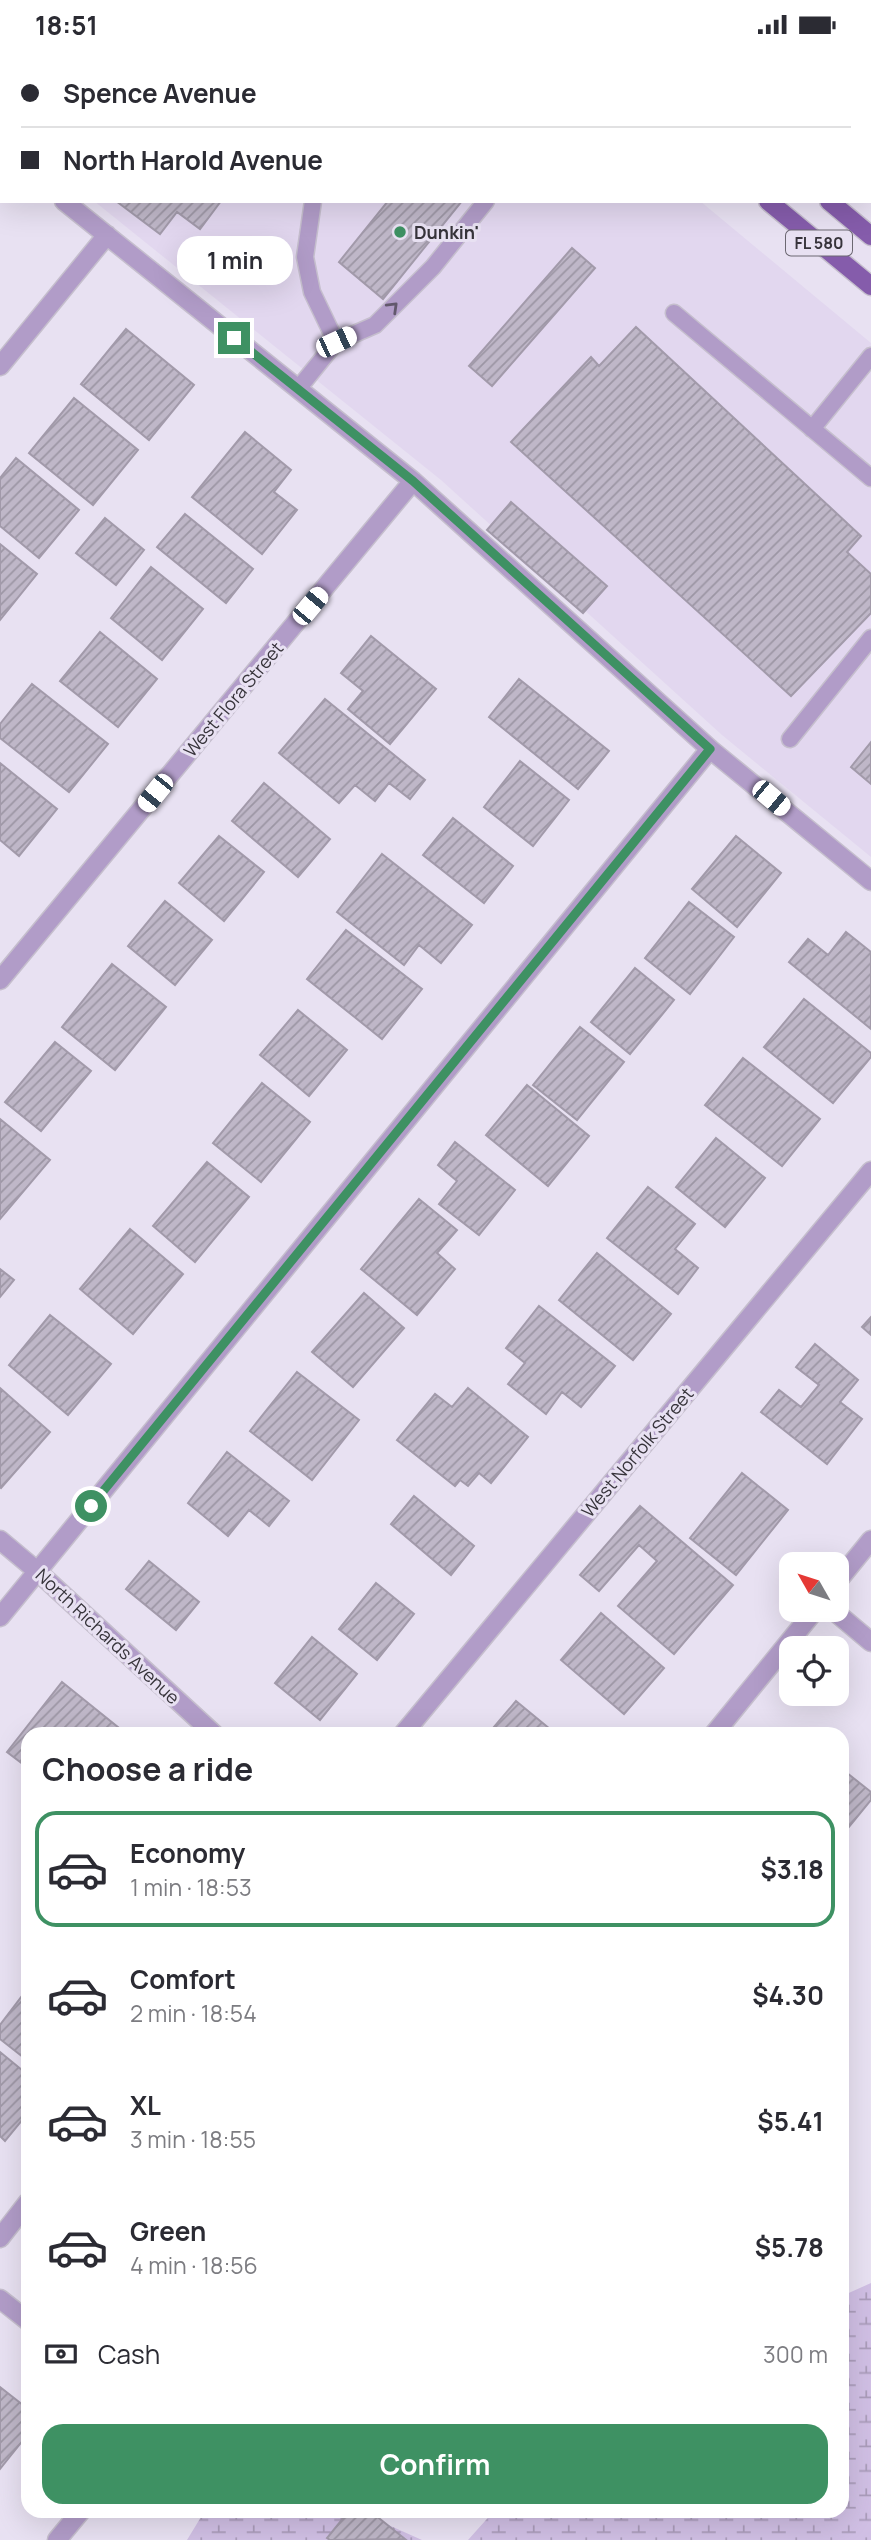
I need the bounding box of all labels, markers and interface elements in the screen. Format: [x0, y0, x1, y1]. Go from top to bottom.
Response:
text: 18:51 [35, 7, 98, 43]
text: Spence Avenue [63, 75, 257, 111]
text: North Harold Avenue [63, 142, 323, 178]
place label: Dunkin' [414, 220, 479, 244]
marker: Dunkin' [392, 224, 408, 240]
road number: FL 580 [786, 231, 852, 255]
callout: 1 min [176, 237, 292, 285]
text: 1 min [207, 244, 263, 276]
one-way arrow [385, 302, 398, 315]
route end [218, 322, 250, 354]
car [313, 324, 360, 360]
car [289, 583, 332, 629]
street label: West Flora Street [178, 636, 288, 762]
car [134, 770, 177, 816]
car [749, 776, 794, 820]
street label: West Norfolk Street [576, 1382, 698, 1522]
route start [75, 1490, 107, 1522]
north arrow [779, 1552, 849, 1622]
map controls [779, 1552, 849, 1706]
street label: North Richards Avenue [31, 1563, 185, 1709]
button: locate [779, 1636, 849, 1706]
text: Choose a ride [42, 1747, 253, 1791]
text: Economy [130, 1835, 245, 1871]
icon: car [46, 1838, 109, 1901]
text: $3.18 [760, 1851, 824, 1887]
text: 1 min · 18:53 [130, 1871, 252, 1903]
text: Comfort [130, 1961, 236, 1997]
icon: car [46, 1964, 109, 2027]
text: $4.30 [752, 1977, 824, 2013]
text: 2 min · 18:54 [130, 1997, 257, 2029]
text: XL [130, 2087, 161, 2123]
icon: car [46, 2090, 109, 2153]
text: $5.41 [757, 2103, 824, 2139]
text: 3 min · 18:55 [130, 2123, 256, 2155]
text: Green [130, 2213, 206, 2249]
icon: car [46, 2216, 109, 2279]
text: $5.78 [755, 2229, 824, 2265]
text: 4 min · 18:56 [130, 2249, 258, 2281]
icon: cash [42, 2335, 80, 2373]
text: Cash [98, 2336, 160, 2372]
text: 300 m [763, 2338, 828, 2370]
button: Confirm [42, 2424, 828, 2504]

